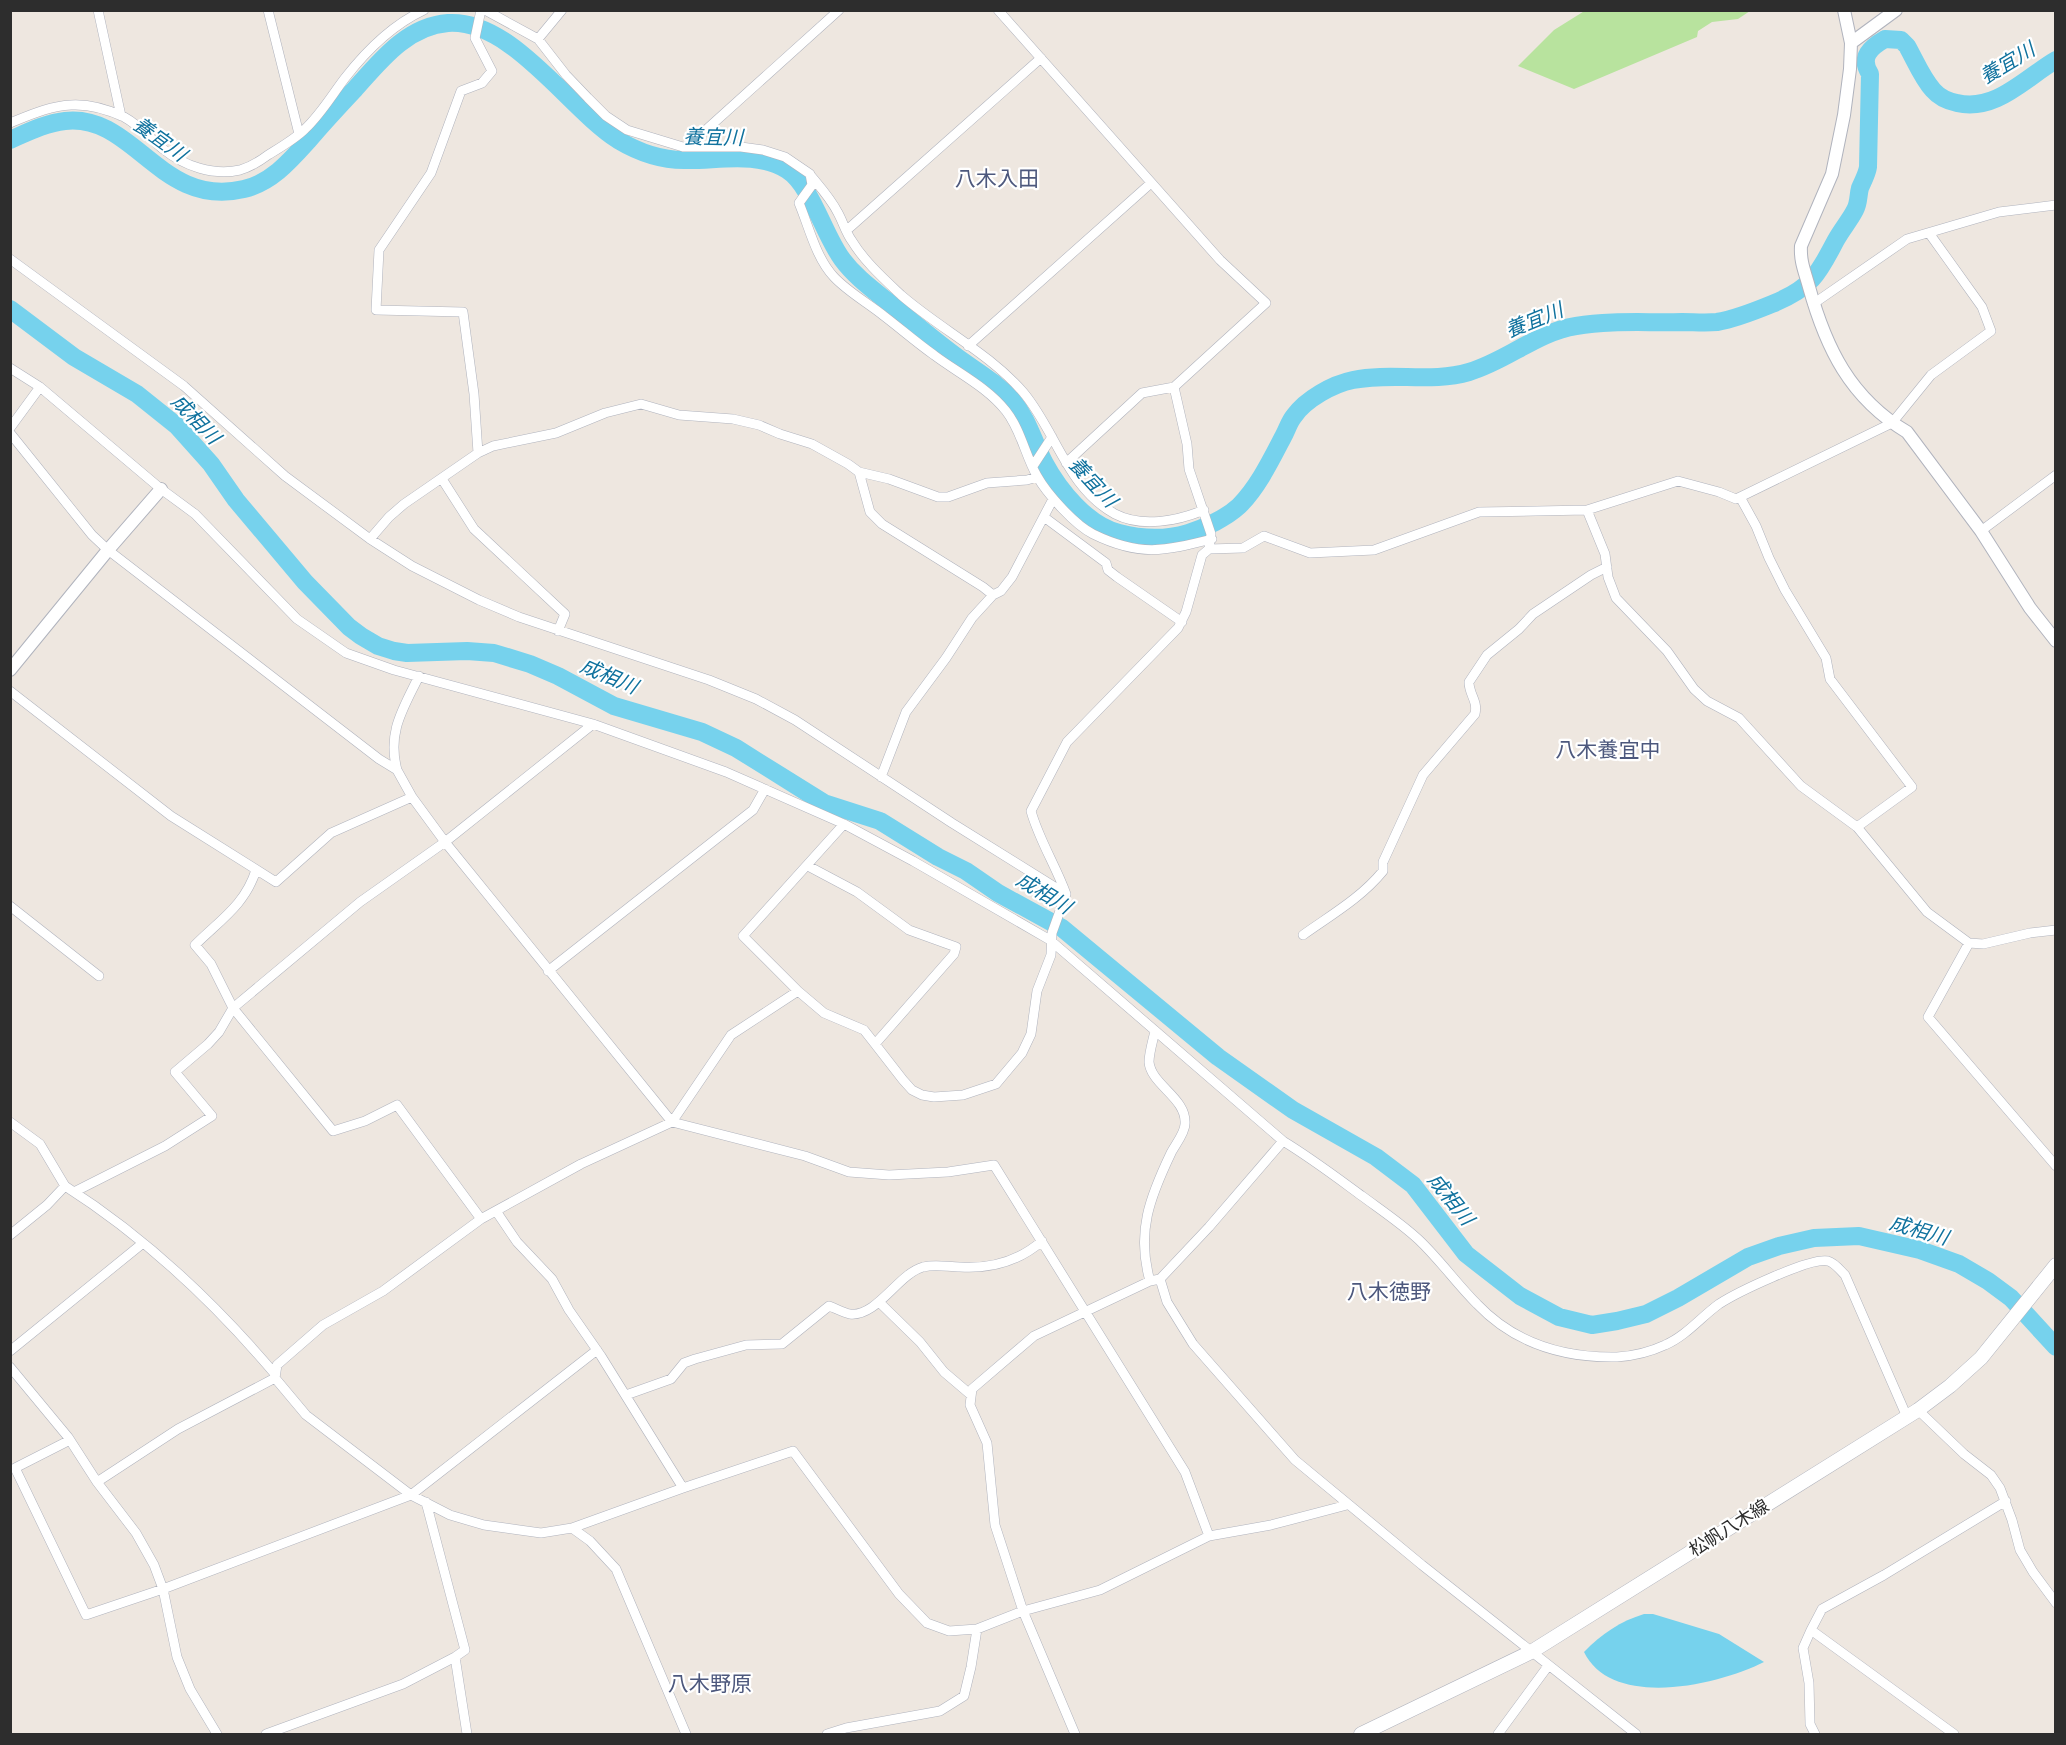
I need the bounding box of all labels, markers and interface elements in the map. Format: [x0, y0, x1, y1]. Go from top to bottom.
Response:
water label: 養宜川 [1974, 35, 2041, 90]
water label: 養宜川 [128, 110, 194, 168]
water label: 養宜川 [683, 122, 745, 151]
district label: 八木入田 [955, 164, 1039, 193]
water label: 養宜川 [1501, 295, 1569, 343]
water label: 成相川 [166, 388, 228, 451]
water label: 養宜川 [1063, 451, 1125, 514]
water label: 成相川 [576, 651, 644, 700]
district label: 八木養宜中 [1556, 735, 1661, 764]
water label: 成相川 [1012, 866, 1079, 921]
water label: 成相川 [1422, 1167, 1482, 1232]
water label: 成相川 [1887, 1208, 1954, 1251]
district label: 八木徳野 [1347, 1277, 1431, 1306]
street label: 松帆八木線 [1684, 1493, 1774, 1562]
district label: 八木野原 [668, 1669, 752, 1698]

